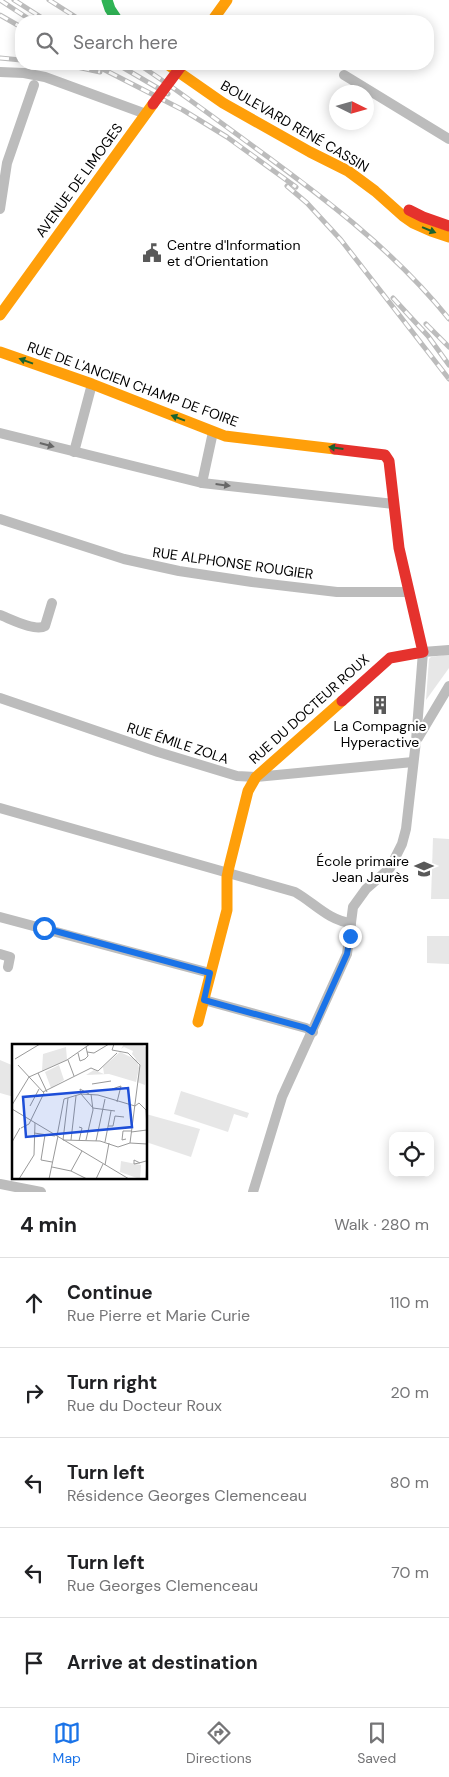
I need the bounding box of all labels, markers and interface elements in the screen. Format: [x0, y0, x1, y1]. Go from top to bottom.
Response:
search box [15, 15, 434, 70]
icon: search [33, 29, 61, 57]
text: Search here [73, 30, 178, 55]
street label: BOULEVARD RENÉ CASSIN [218, 76, 372, 176]
north arrow [329, 85, 374, 130]
street label: AVENUE DE LIMOGES [31, 119, 127, 241]
one-way arrow [422, 226, 436, 234]
place label: Centre d'Information et d'Orientation [167, 236, 300, 270]
public building icon: Centre d'Information et d'Orientation [141, 242, 163, 264]
street label: RUE DE L'ANCIEN CHAMP DE FOIRE [25, 337, 241, 431]
one-way arrow [18, 357, 33, 364]
one-way arrow [170, 414, 185, 422]
one-way arrow [40, 441, 55, 449]
one-way arrow [328, 444, 344, 452]
one-way arrow [215, 481, 231, 489]
street label: RUE ALPHONSE ROUGIER [151, 543, 315, 583]
street label: RUE DU DOCTEUR ROUX [245, 650, 373, 768]
building icon: La Compagnie Hyperactive [369, 694, 391, 716]
place label: La Compagnie Hyperactive [333, 717, 427, 751]
street label: RUE ÉMILE ZOLA [125, 718, 231, 768]
place label: École primaire Jean Jaurès [316, 852, 409, 886]
school or university icon: École primaire Jean Jaurès [413, 858, 435, 880]
route start [33, 917, 56, 940]
route end [339, 925, 362, 948]
inset map [12, 1044, 148, 1180]
map controls [389, 1132, 434, 1177]
button: locate [389, 1132, 434, 1177]
text: 4 min [20, 1211, 77, 1239]
text: Walk · 280 m [334, 1214, 429, 1235]
text: Continue [67, 1280, 153, 1305]
icon: ahead [20, 1289, 48, 1317]
text: 110 m [390, 1292, 429, 1313]
text: Rue Pierre et Marie Curie [67, 1305, 250, 1326]
text: Turn right [67, 1370, 157, 1395]
icon: right [20, 1379, 48, 1407]
text: 20 m [390, 1382, 429, 1403]
text: Rue du Docteur Roux [67, 1395, 222, 1416]
text: Turn left [67, 1460, 145, 1485]
icon: left [20, 1469, 48, 1497]
text: 80 m [390, 1472, 429, 1493]
text: Résidence Georges Clemenceau [67, 1485, 307, 1506]
text: Turn left [67, 1550, 145, 1575]
icon: left [20, 1559, 48, 1587]
text: 70 m [391, 1562, 429, 1583]
text: Rue Georges Clemenceau [67, 1575, 258, 1596]
icon: arrive [20, 1649, 48, 1677]
text: Arrive at destination [67, 1650, 258, 1675]
tab: Map [53, 1719, 81, 1767]
tab: Directions [186, 1719, 252, 1767]
tab: Saved [357, 1719, 396, 1767]

